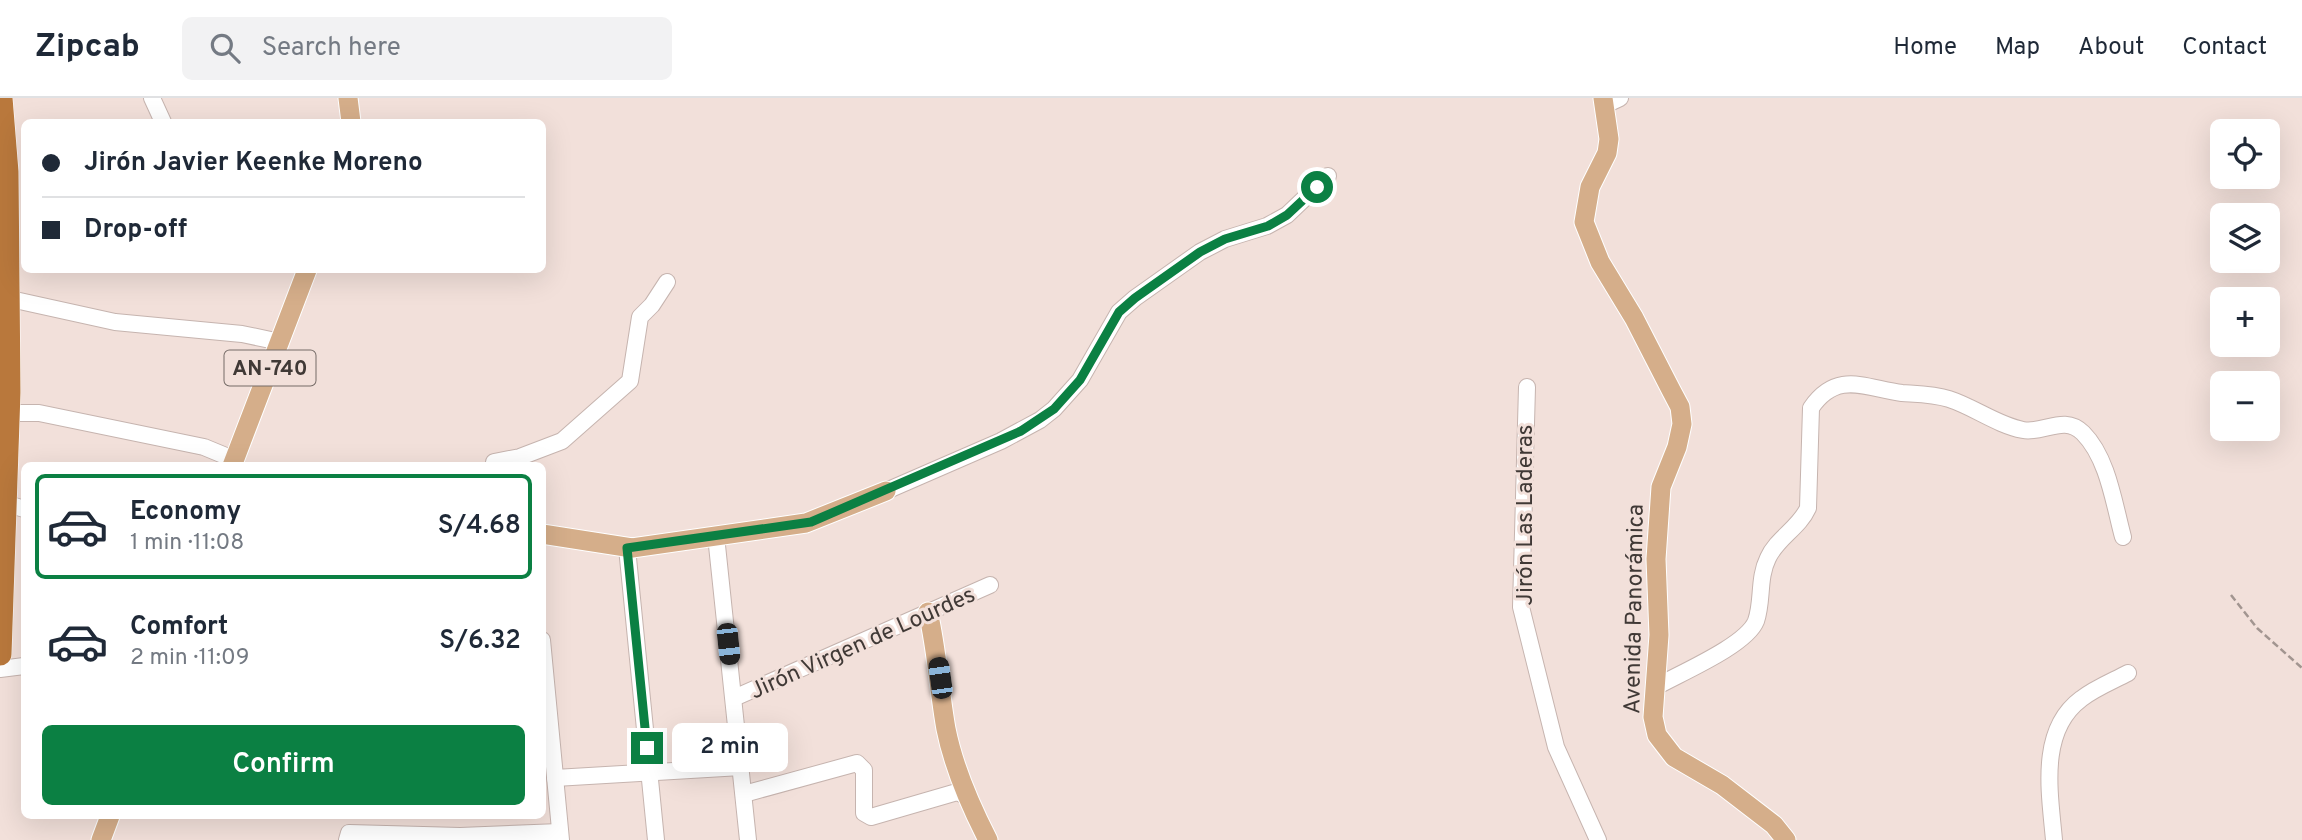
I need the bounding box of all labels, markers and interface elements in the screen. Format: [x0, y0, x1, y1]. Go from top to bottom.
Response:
search box [182, 17, 672, 80]
text: Zipcab [35, 27, 140, 69]
icon: search [206, 29, 244, 67]
text: Search here [262, 32, 401, 65]
text: Home [1893, 33, 1957, 63]
text: Map [1995, 33, 2040, 63]
text: About [2078, 33, 2144, 63]
text: Contact [2182, 33, 2267, 63]
map controls [2210, 119, 2280, 441]
button: locate [2210, 119, 2280, 189]
text: Jirón Javier Keenke Moreno [84, 147, 423, 180]
route start [1301, 171, 1333, 203]
button: layers [2210, 203, 2280, 273]
text: Drop-off [84, 214, 187, 247]
button: + [2210, 287, 2280, 357]
road number: AN-740 [224, 350, 316, 386]
button: − [2210, 371, 2280, 441]
street label: Jirón Las Laderas [1512, 424, 1541, 606]
icon: car [46, 495, 109, 558]
text: Economy [130, 496, 241, 529]
street label: Avenida Panorámica [1619, 504, 1652, 714]
text: S/4.68 [438, 510, 521, 543]
text: 1 min · 11:08 [130, 529, 244, 558]
street label: Jirón Virgen de Lourdes [746, 581, 980, 707]
icon: car [46, 610, 109, 673]
text: Comfort [130, 611, 228, 644]
car [716, 622, 741, 666]
text: S/6.32 [439, 625, 521, 658]
text: 2 min · 11:09 [130, 644, 249, 673]
car [927, 656, 954, 700]
callout: 2 min [672, 724, 787, 772]
button: Confirm [42, 725, 525, 805]
route end [631, 732, 663, 764]
text: 2 min [700, 733, 760, 762]

